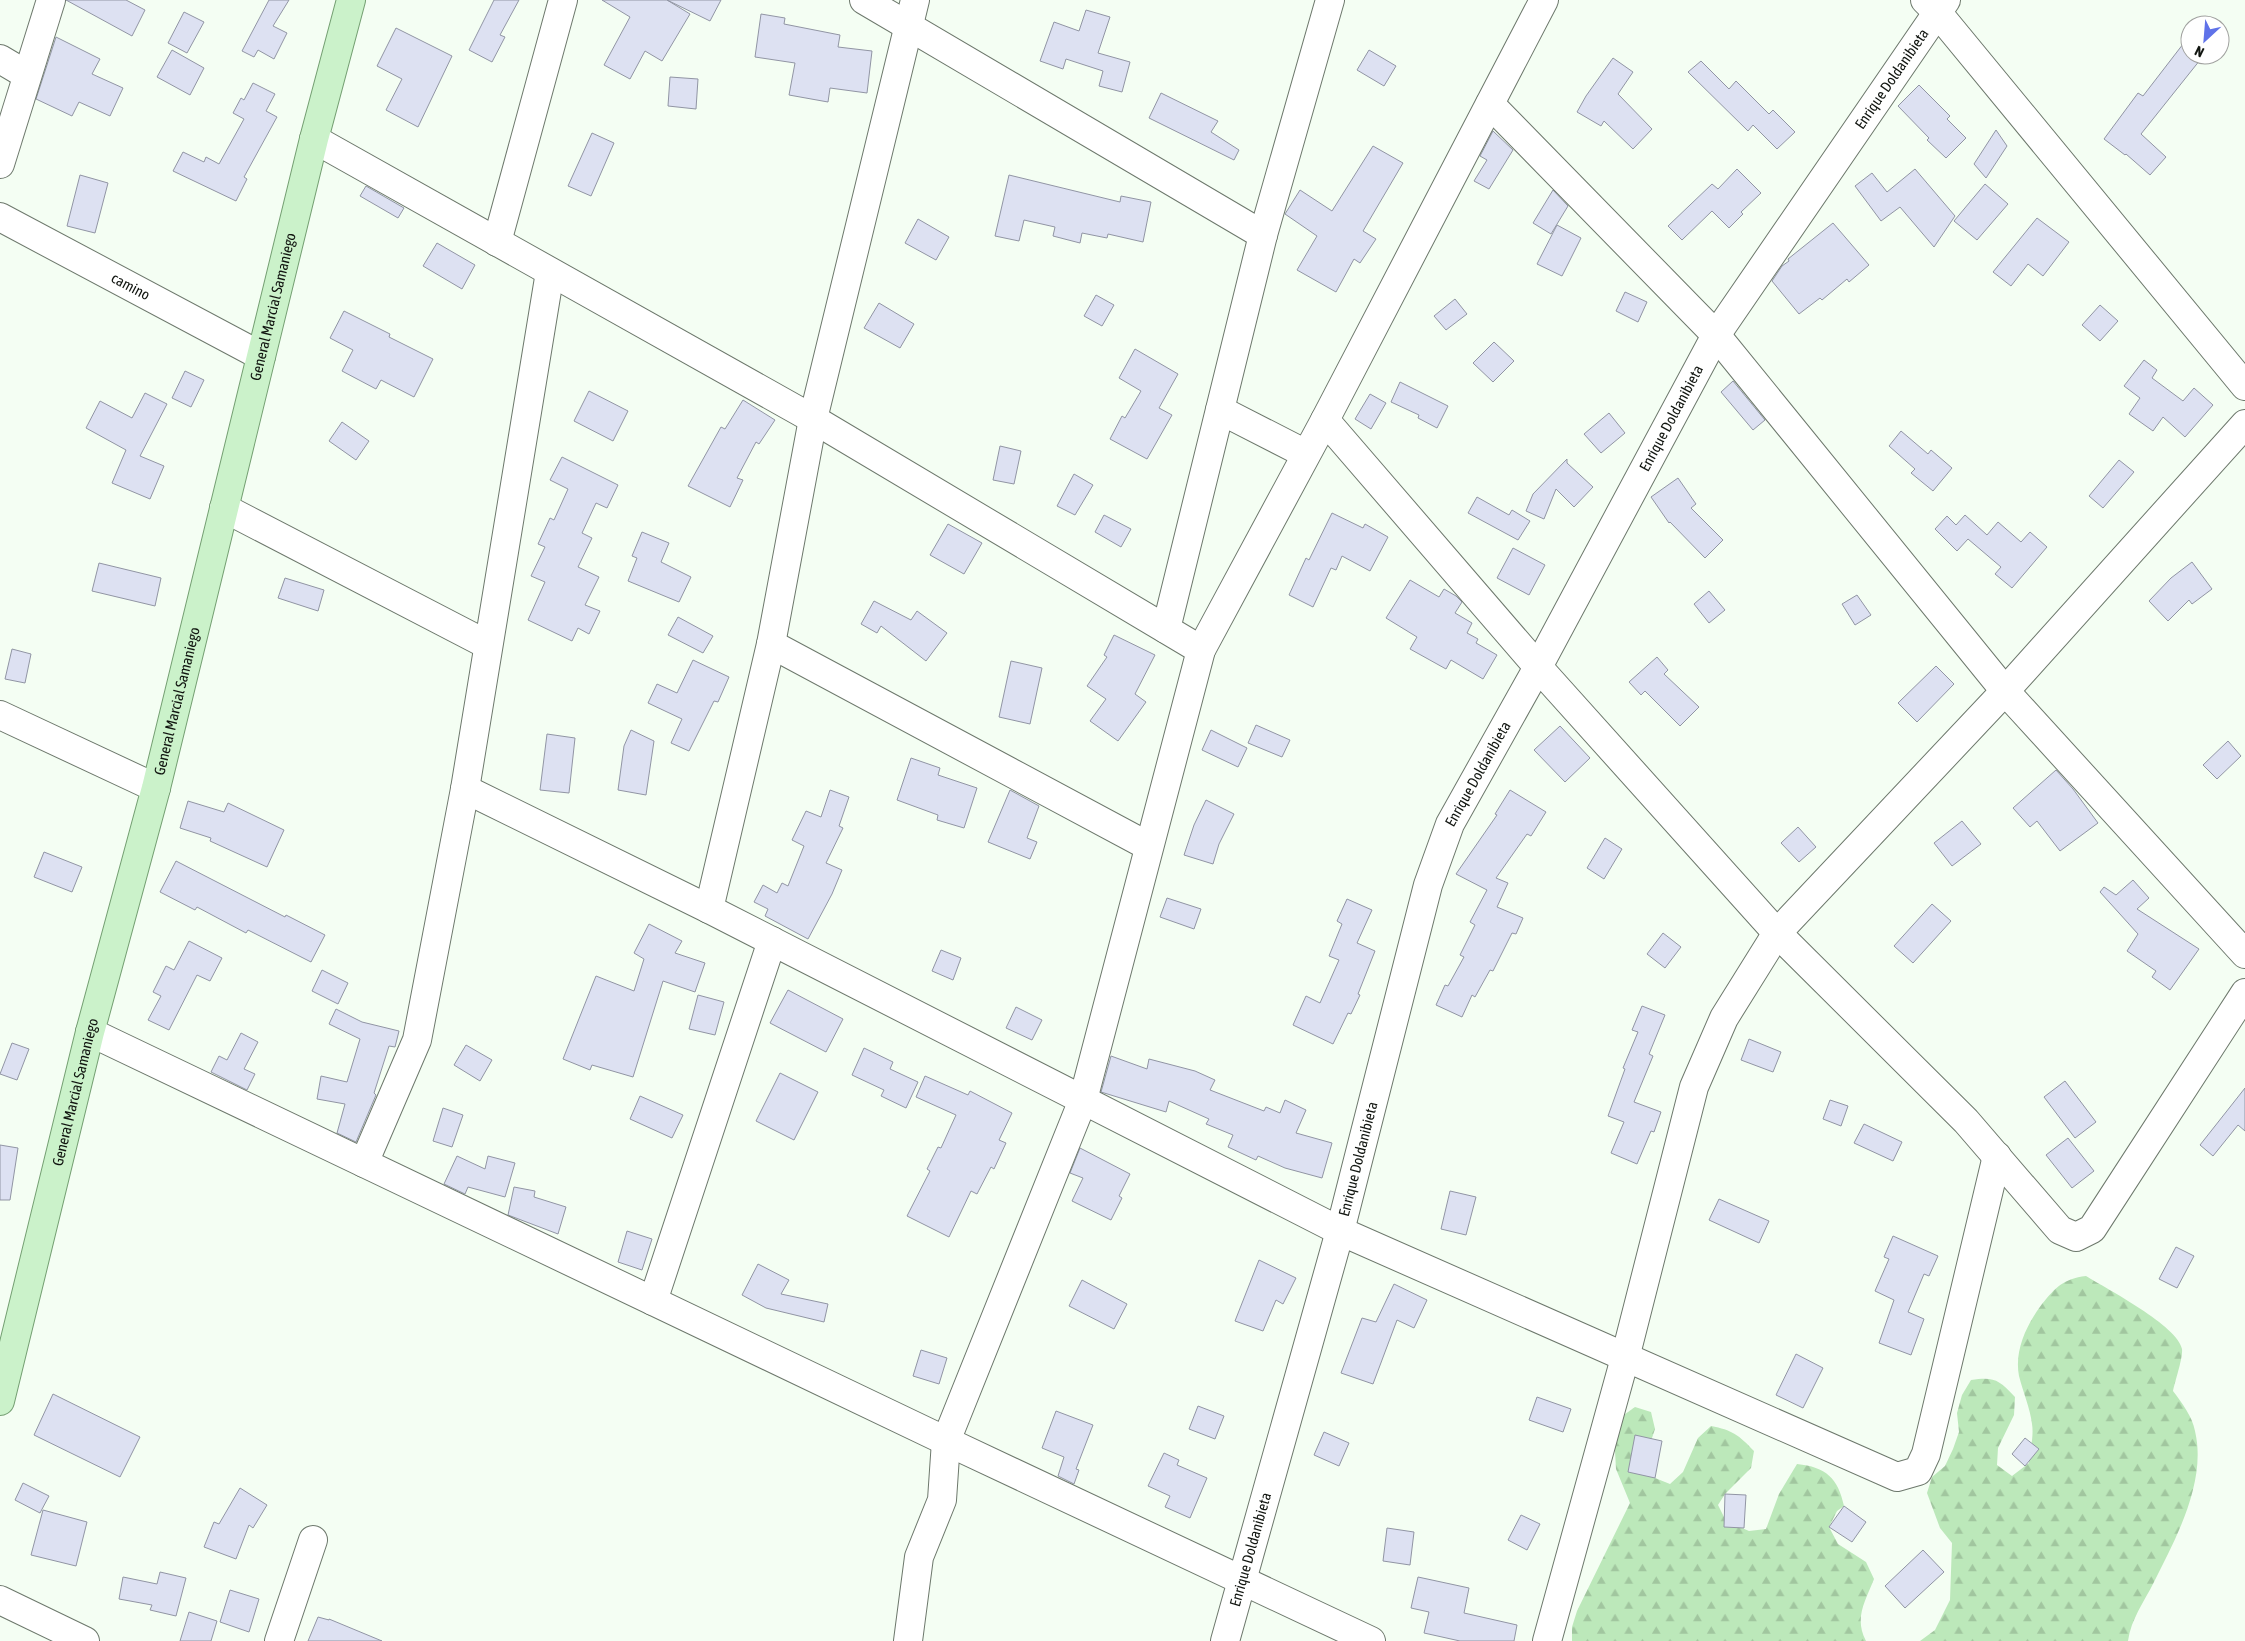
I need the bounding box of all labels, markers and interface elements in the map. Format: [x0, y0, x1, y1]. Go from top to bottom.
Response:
north arrow [2180, 15, 2230, 65]
street label: Enrique Doldanibieta [1851, 25, 1932, 132]
text: N [2192, 43, 2207, 61]
street label: General Marcial Samaniego [247, 231, 299, 382]
street label: camino [109, 269, 153, 303]
street label: Enrique Doldanibieta [1636, 362, 1706, 474]
street label: General Marcial Samaniego [150, 625, 203, 777]
street label: Enrique Doldanibieta [1441, 718, 1514, 829]
street label: General Marcial Samaniego [49, 1016, 101, 1168]
street label: Enrique Doldanibieta [1335, 1100, 1381, 1218]
street label: Enrique Doldanibieta [1226, 1490, 1274, 1608]

